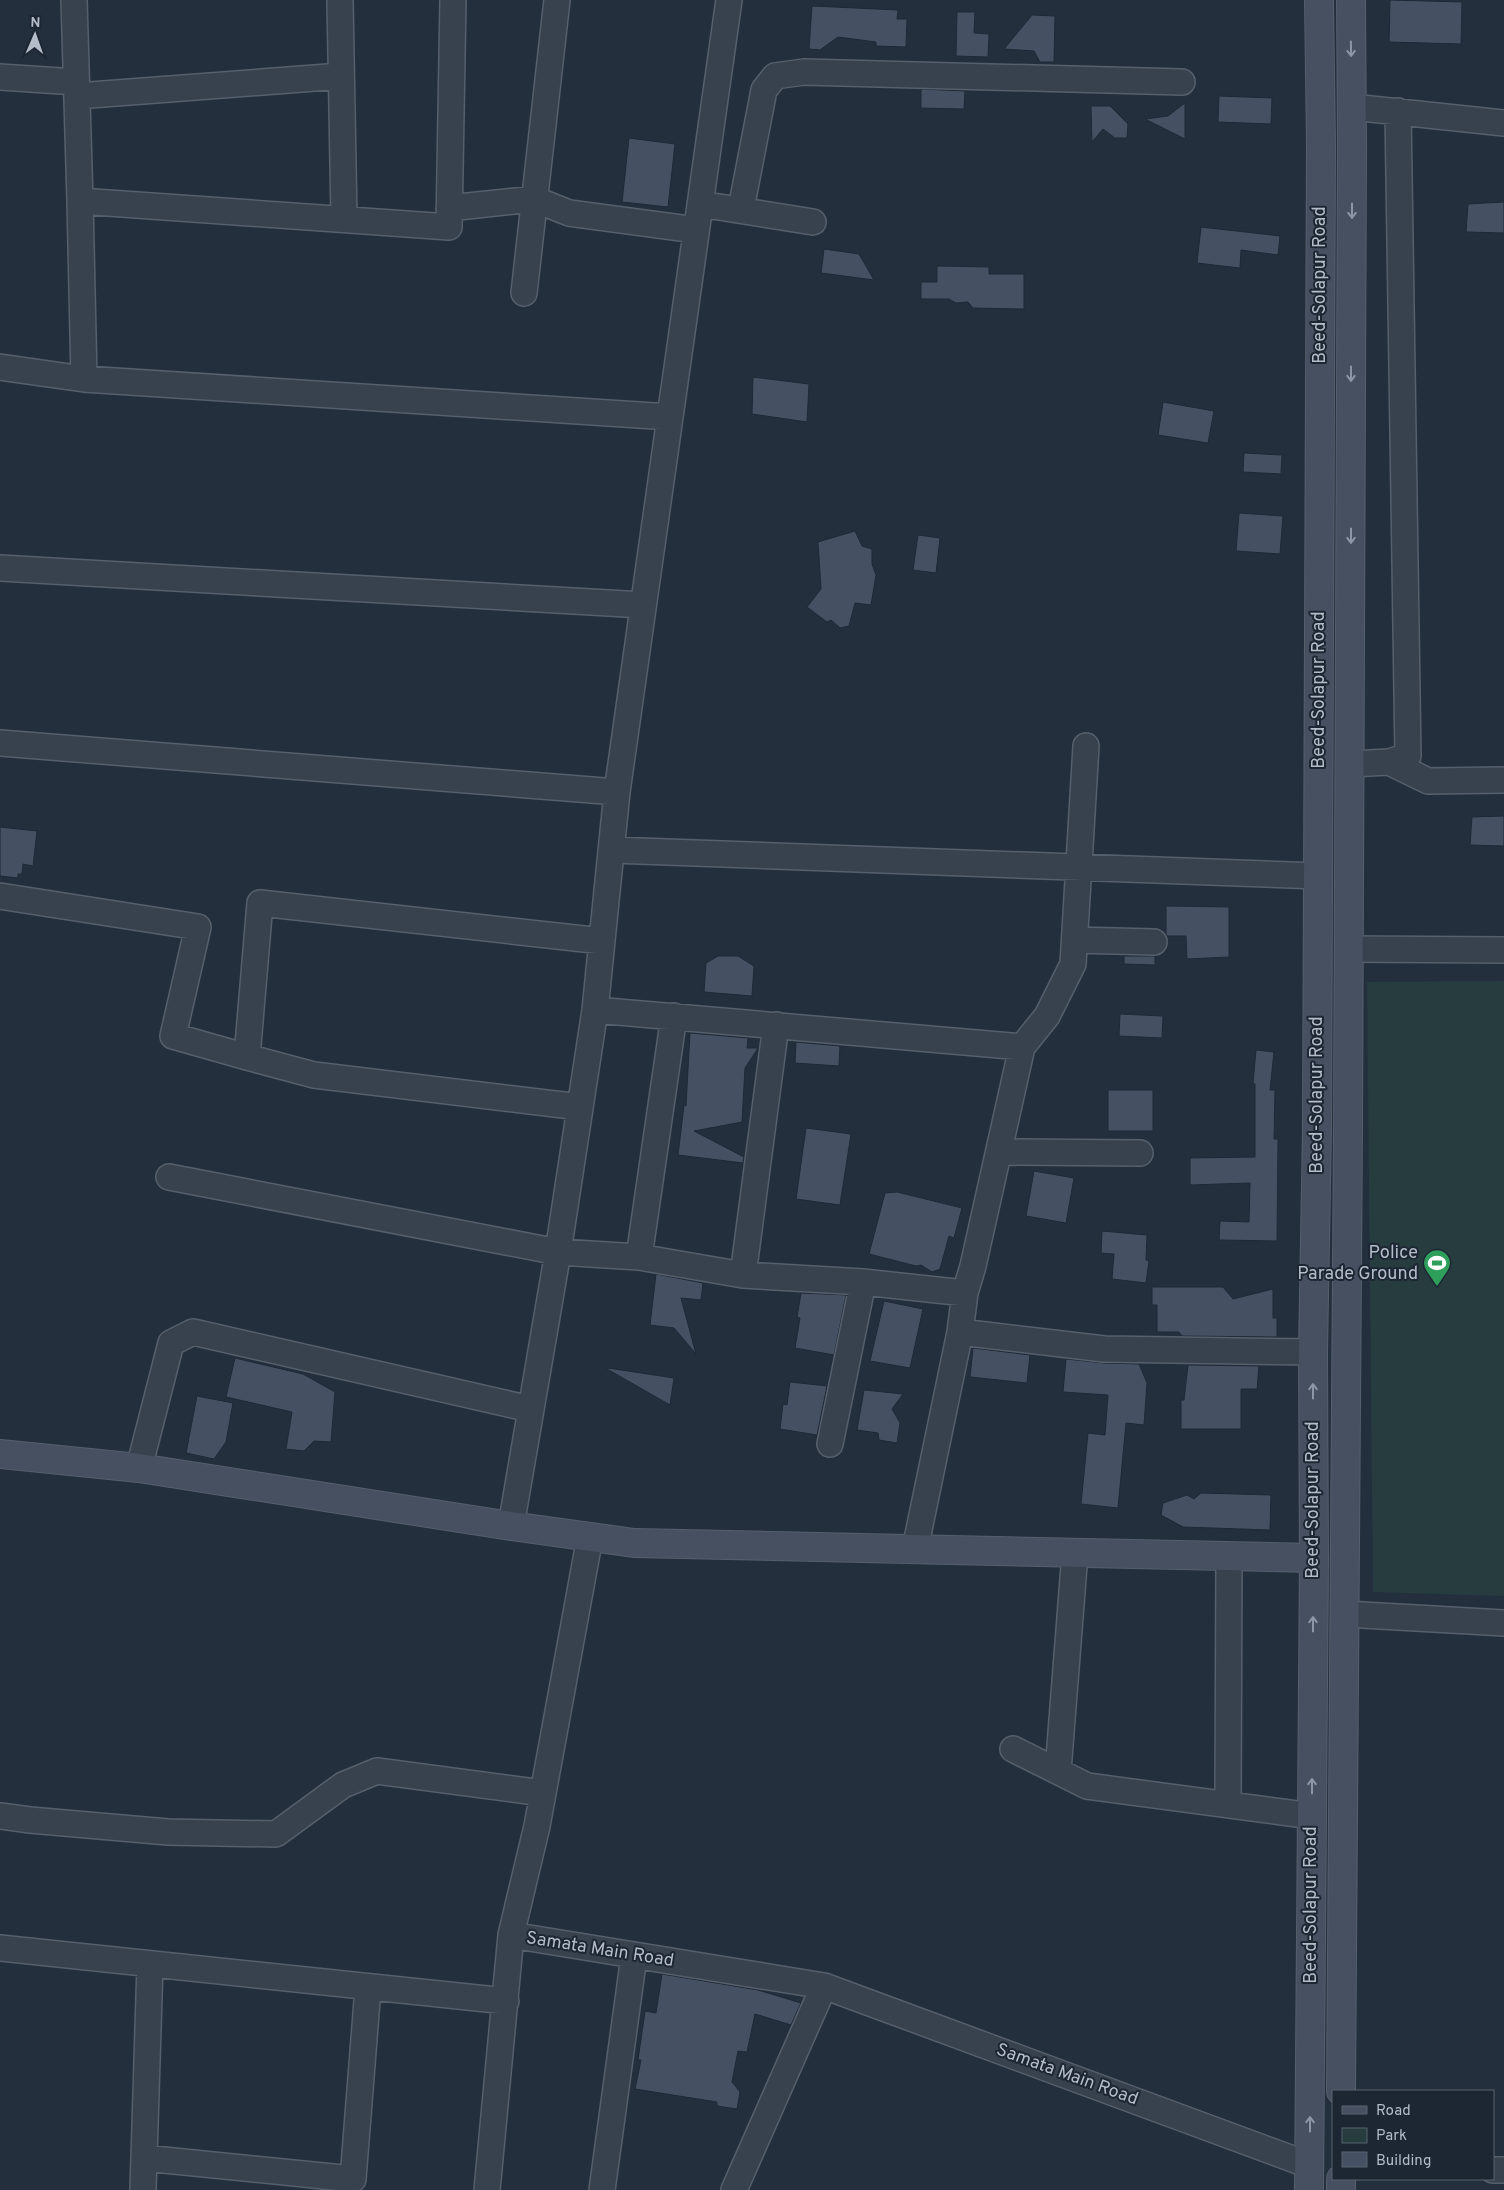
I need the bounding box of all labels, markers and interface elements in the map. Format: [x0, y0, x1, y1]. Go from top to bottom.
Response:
north arrow [10, 10, 60, 60]
text: N [30, 15, 41, 32]
one-way arrow [1346, 40, 1356, 56]
one-way arrow [1347, 202, 1357, 219]
street label: Beed-Solapur Road [1309, 206, 1332, 364]
one-way arrow [1346, 365, 1356, 381]
one-way arrow [1346, 528, 1356, 544]
street label: Beed-Solapur Road [1308, 611, 1331, 769]
street label: Beed-Solapur Road [1306, 1016, 1329, 1174]
place label: Police Parade Ground [1297, 1242, 1418, 1286]
sports icon: Police Parade Ground [1422, 1248, 1452, 1287]
one-way arrow [1308, 1384, 1318, 1400]
street label: Beed-Solapur Road [1302, 1421, 1325, 1579]
one-way arrow [1308, 1616, 1318, 1632]
one-way arrow [1307, 1779, 1317, 1795]
street label: Beed-Solapur Road [1300, 1826, 1323, 1984]
street label: Samata Main Road [524, 1927, 676, 1973]
street label: Samata Main Road [993, 2039, 1141, 2111]
legend [1332, 2090, 1494, 2180]
text: Road [1376, 2102, 1411, 2121]
one-way arrow [1305, 2116, 1315, 2132]
text: Park [1376, 2127, 1407, 2146]
text: Building [1376, 2152, 1431, 2171]

